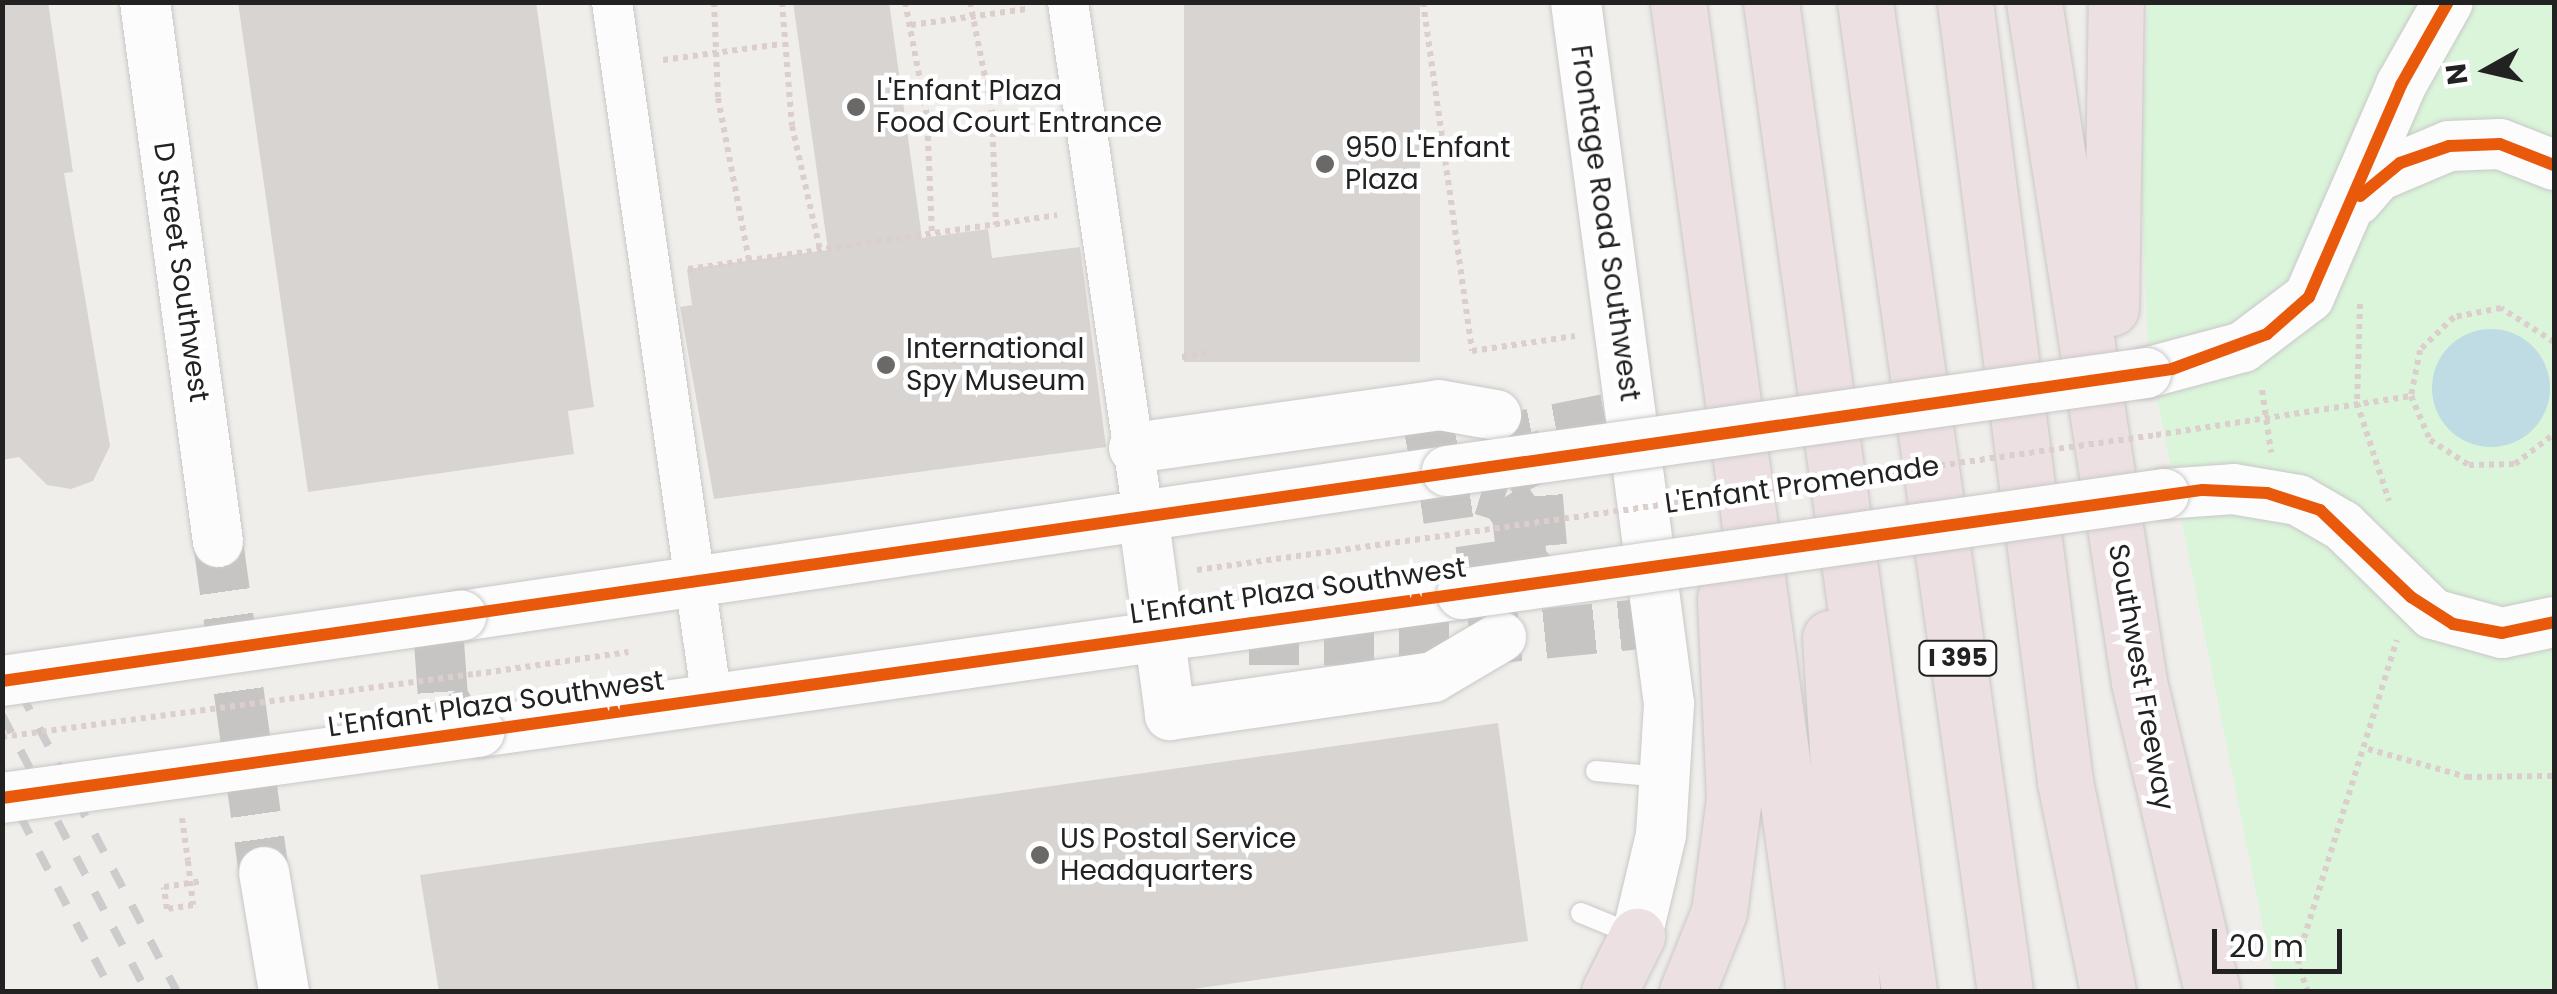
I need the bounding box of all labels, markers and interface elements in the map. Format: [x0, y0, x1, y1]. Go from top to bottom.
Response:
north arrow [2437, 20, 2537, 120]
street label: Frontage Road Southwest [1563, 43, 1647, 403]
text: N [2436, 61, 2478, 87]
place label: L'Enfant Plaza Food Court Entrance [876, 74, 1162, 140]
marker: L'Enfant Plaza Food Court Entrance [845, 96, 867, 118]
place label: 950 L'Enfant Plaza [1345, 131, 1510, 197]
street label: D Street Southwest [146, 140, 216, 404]
marker: 950 L'Enfant Plaza [1314, 153, 1336, 175]
place label: International Spy Museum [906, 332, 1085, 398]
marker: International Spy Museum [875, 354, 897, 376]
street label: L'Enfant Promenade [1663, 449, 1941, 521]
street label: Southwest Freeway [2101, 541, 2181, 813]
street label: L'Enfant Plaza Southwest [1128, 551, 1468, 631]
road number: I 395 [1918, 638, 1998, 678]
street label: L'Enfant Plaza Southwest [326, 664, 666, 744]
place label: US Postal Service Headquarters [1060, 822, 1296, 888]
marker: US Postal Service Headquarters [1029, 844, 1051, 866]
scale bar [2217, 909, 2347, 971]
text: 20 m [2229, 925, 2304, 968]

